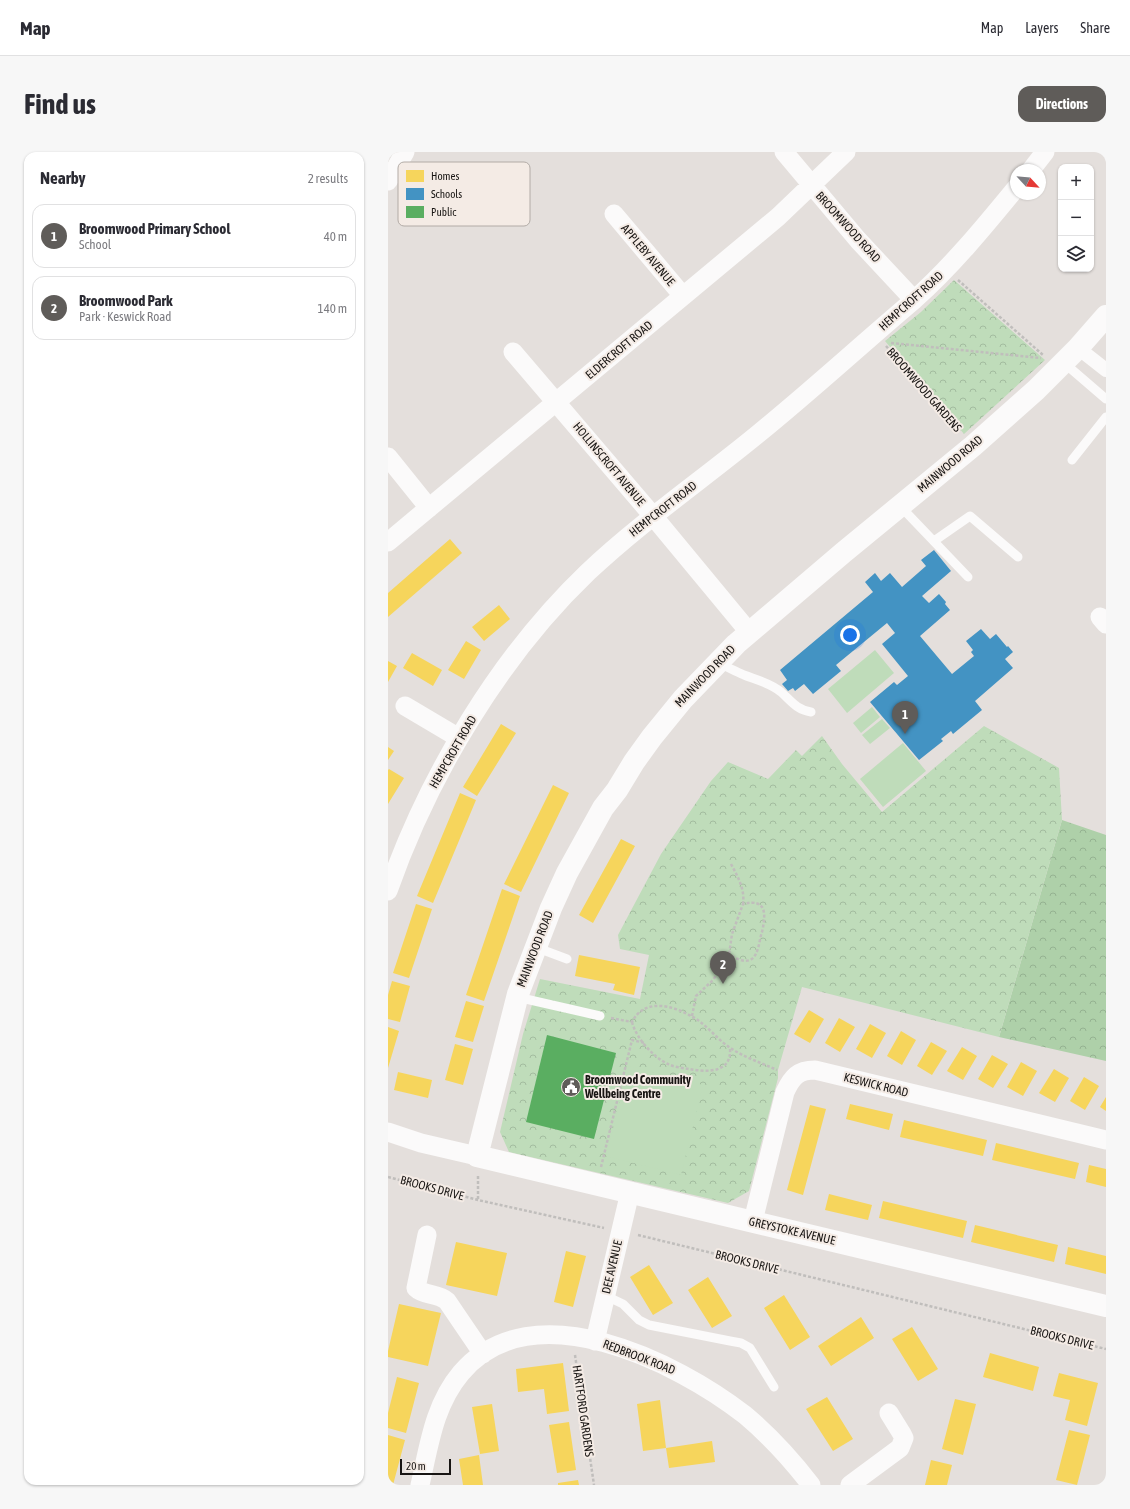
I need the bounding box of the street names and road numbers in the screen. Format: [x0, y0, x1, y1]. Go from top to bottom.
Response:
street label: BROOMWOOD ROAD [813, 189, 884, 265]
street label: APPLEBY AVENUE [618, 221, 678, 289]
street label: HEMPCROFT ROAD [876, 268, 946, 333]
street label: ELDERCROFT ROAD [583, 318, 655, 382]
street label: BROOMWOOD GARDENS [884, 345, 964, 435]
street label: HOLLINSCROFT AVENUE [570, 420, 648, 508]
street label: MAINWOOD ROAD [915, 433, 986, 495]
street label: HEMPCROFT ROAD [627, 478, 700, 540]
street label: MAINWOOD ROAD [672, 642, 738, 710]
street label: HEMPCROFT ROAD [427, 713, 480, 791]
street label: MAINWOOD ROAD [514, 909, 556, 989]
street label: KESWICK ROAD [842, 1070, 910, 1100]
street label: BROOKS DRIVE [399, 1173, 465, 1203]
street label: GREYSTOKE AVENUE [747, 1214, 837, 1248]
street label: DEE AVENUE [599, 1239, 625, 1295]
street label: BROOKS DRIVE [714, 1247, 780, 1277]
street label: BROOKS DRIVE [1029, 1323, 1095, 1353]
street label: REDBROOK ROAD [601, 1337, 677, 1377]
street label: HARTFORD GARDENS [570, 1364, 596, 1458]

